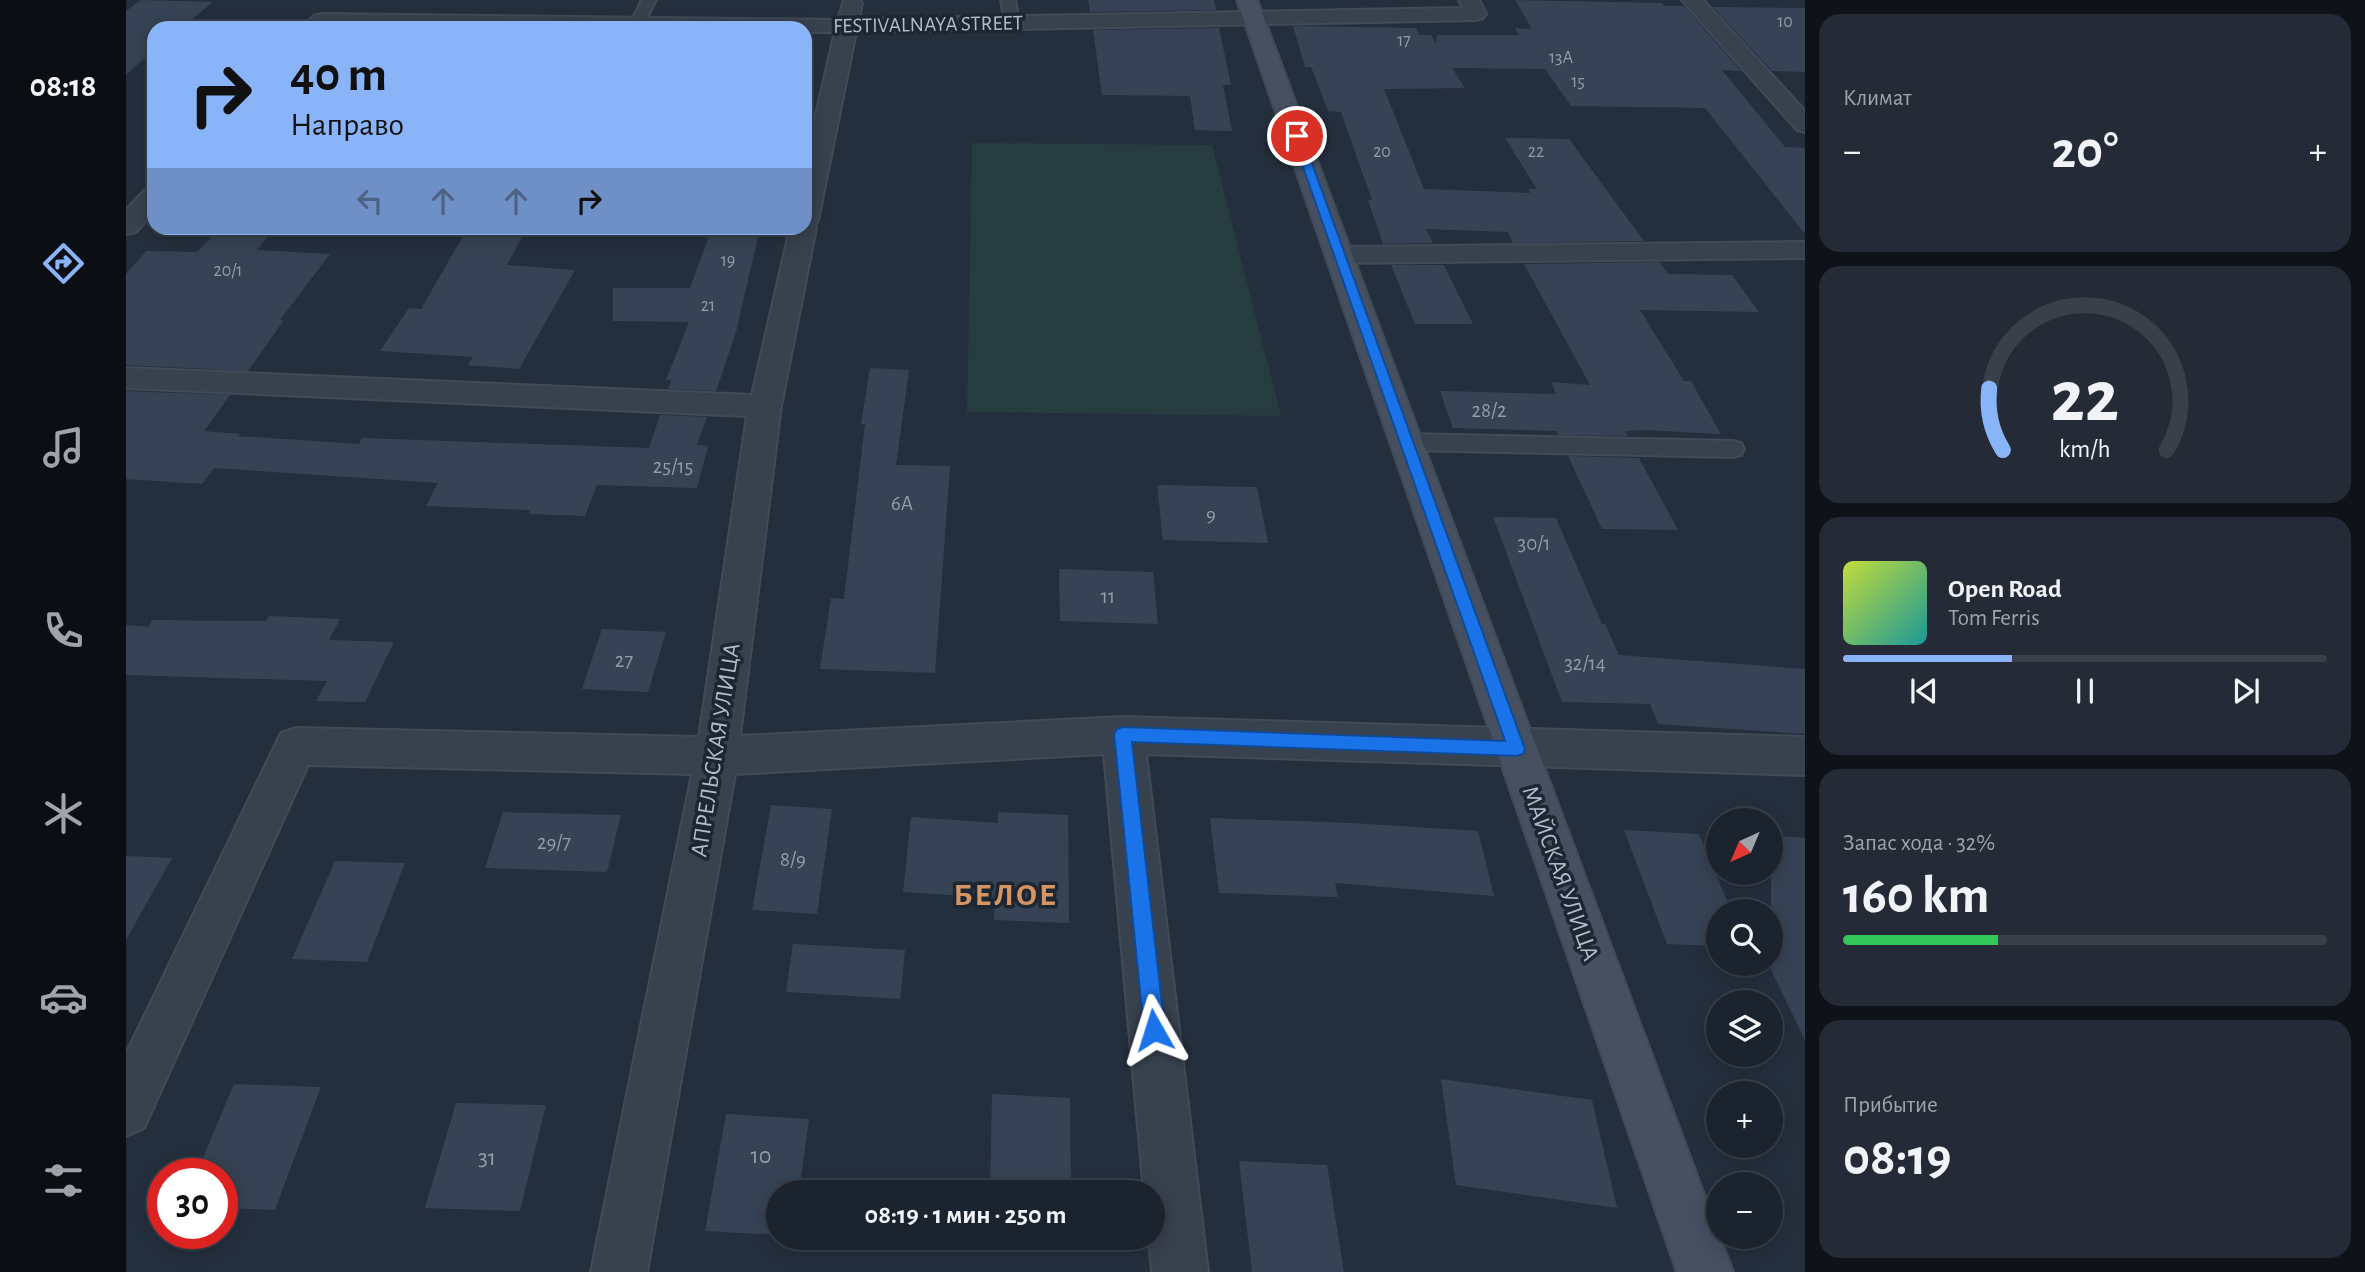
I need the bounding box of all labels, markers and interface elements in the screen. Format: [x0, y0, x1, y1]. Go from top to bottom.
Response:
street label: FESTIVALNAYA STREET [833, 12, 1023, 37]
house number: 10 [1777, 13, 1793, 31]
house number: 17 [1397, 32, 1411, 50]
icon: right [175, 49, 266, 140]
house number: 13А [1549, 49, 1574, 67]
text: 40 m [290, 51, 387, 100]
text: 08:18 [29, 70, 97, 102]
house number: 15 [1571, 73, 1585, 91]
text: Климат [1843, 87, 1912, 110]
pin [1267, 106, 1327, 166]
text: Направо [290, 109, 404, 141]
icon: arrive [1278, 117, 1316, 155]
text: 20° [2052, 125, 2118, 177]
text: − [1843, 133, 1861, 171]
text: + [2309, 133, 2327, 171]
house number: 20 [1373, 143, 1391, 161]
house number: 22 [1528, 143, 1544, 161]
icon: left [351, 182, 389, 220]
icon: ahead [424, 182, 462, 220]
icon: ahead [497, 182, 535, 220]
icon: right [570, 182, 608, 220]
icon: directions [39, 239, 88, 288]
house number: 19 [721, 252, 735, 270]
house number: 20/1 [213, 262, 243, 280]
house number: 21 [701, 297, 715, 315]
text: 22 [2051, 363, 2119, 436]
house number: 28/2 [1471, 400, 1507, 421]
icon: music [39, 423, 88, 472]
text: km/h [2059, 437, 2111, 462]
house number: 25/15 [653, 456, 693, 477]
house number: 6А [891, 493, 913, 514]
house number: 9 [1206, 504, 1216, 525]
house number: 30/1 [1518, 533, 1551, 554]
text: Open Road [1948, 576, 2062, 602]
house number: 11 [1101, 586, 1115, 607]
icon: phone [39, 606, 88, 655]
text: Tom Ferris [1948, 607, 2040, 630]
street label: АПРЕЛЬСКАЯ УЛИЦА [687, 641, 745, 859]
house number: 27 [615, 650, 633, 671]
house number: 32/14 [1564, 653, 1606, 674]
icon: previous [1905, 672, 1943, 710]
icon: pause [2066, 672, 2104, 710]
icon: next [2227, 672, 2265, 710]
street label: МАЙСКАЯ УЛИЦА [1517, 783, 1603, 964]
icon: climate [39, 789, 88, 838]
north arrow [1706, 808, 1783, 886]
map controls [1706, 808, 1783, 1249]
house number: 29/7 [537, 832, 571, 853]
text: Запас хода · 32% [1843, 832, 1995, 855]
house number: 8/9 [780, 849, 806, 870]
text: 160 km [1843, 870, 1989, 922]
district label: БЕЛОЕ [954, 879, 1058, 911]
button: search [1706, 899, 1783, 976]
icon: car [39, 973, 88, 1022]
button: layers [1706, 990, 1783, 1067]
position arrow [1117, 993, 1191, 1067]
button: + [1706, 1081, 1783, 1158]
text: Прибытие [1843, 1094, 1938, 1117]
text: 08:19 [1843, 1132, 1951, 1184]
house number: 10 [751, 1144, 771, 1168]
house number: 31 [478, 1146, 496, 1170]
icon: filters [39, 1156, 88, 1205]
speed limit sign: 30 [147, 1158, 238, 1249]
button: − [1706, 1172, 1783, 1249]
text: 08:19 · 1 мин · 250 m [865, 1202, 1066, 1228]

